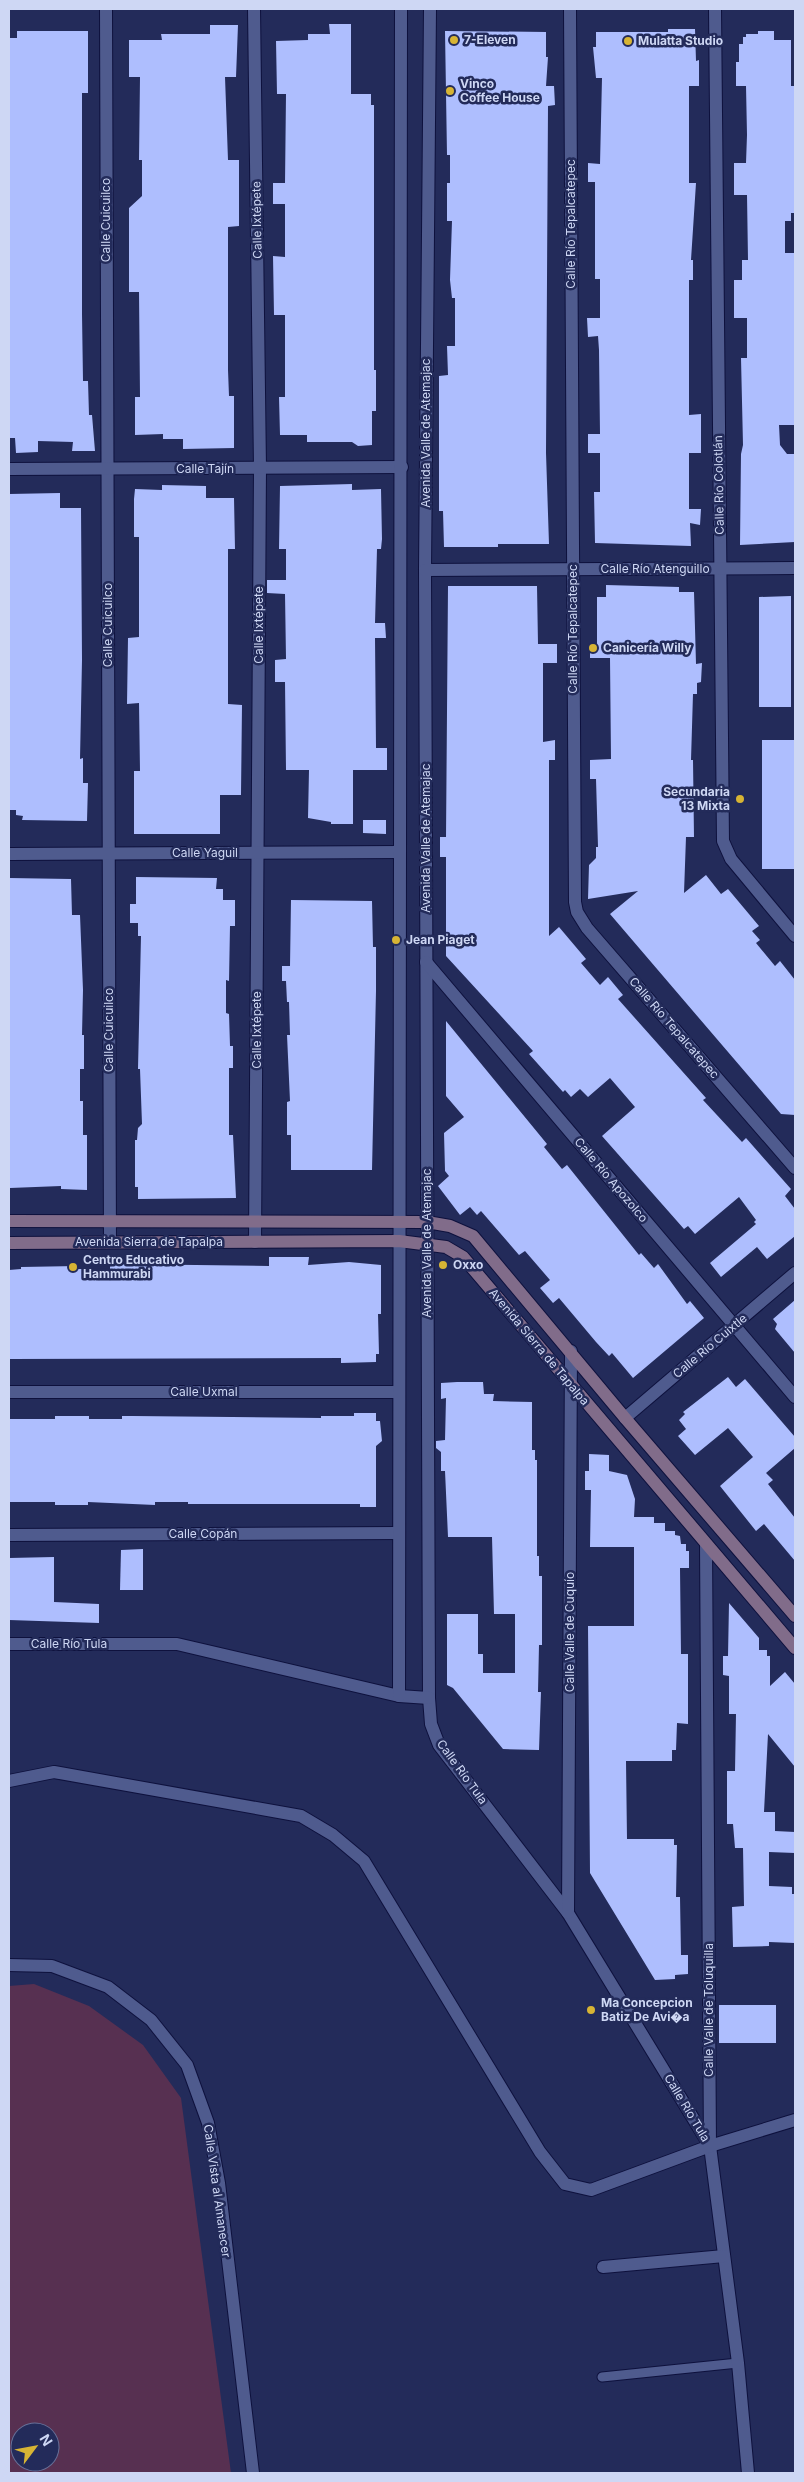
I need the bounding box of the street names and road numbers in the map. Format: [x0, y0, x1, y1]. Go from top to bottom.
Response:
street label: Calle Río Tepalcatepec [563, 159, 578, 289]
street label: Calle Cuicuilco [98, 178, 113, 262]
street label: Calle Ixtépete [248, 181, 265, 259]
street label: Avenida Valle de Atemajac [418, 358, 433, 508]
street label: Calle Río Colotlán [710, 435, 727, 535]
street label: Calle Tajín [176, 461, 234, 476]
street label: Calle Río Atenguillo [600, 561, 710, 576]
street label: Calle Río Tepalcatepec [565, 564, 580, 694]
street label: Calle Cuicuilco [100, 583, 115, 667]
street label: Calle Ixtépete [251, 586, 266, 664]
street label: Avenida Valle de Atemajac [418, 763, 433, 913]
street label: Calle Yaguil [172, 845, 238, 860]
street label: Calle Río Tepalcatepec [626, 974, 723, 1082]
street label: Calle Cuicuilco [101, 988, 116, 1072]
street label: Calle Ixtépete [249, 991, 264, 1069]
street label: Calle Río Apozolco [572, 1134, 651, 1225]
street label: Avenida Valle de Atemajac [419, 1168, 434, 1318]
street label: Avenida Sierra de Tapalpa [75, 1234, 223, 1249]
street label: Avenida Sierra de Tapalpa [486, 1285, 593, 1408]
street label: Calle Río Cuixtle [670, 1310, 750, 1381]
street label: Calle Uxmal [170, 1384, 238, 1399]
street label: Calle Copán [169, 1526, 237, 1541]
street label: Calle Valle de Cuquío [562, 1572, 577, 1692]
street label: Calle Río Tula [31, 1636, 107, 1651]
street label: Calle Río Tula [434, 1736, 491, 1807]
street label: Calle Valle de Toluquilla [701, 1943, 716, 2077]
street label: Calle Río Tula [661, 2071, 714, 2144]
street label: Calle Vista al Amanecer [201, 2123, 234, 2259]

